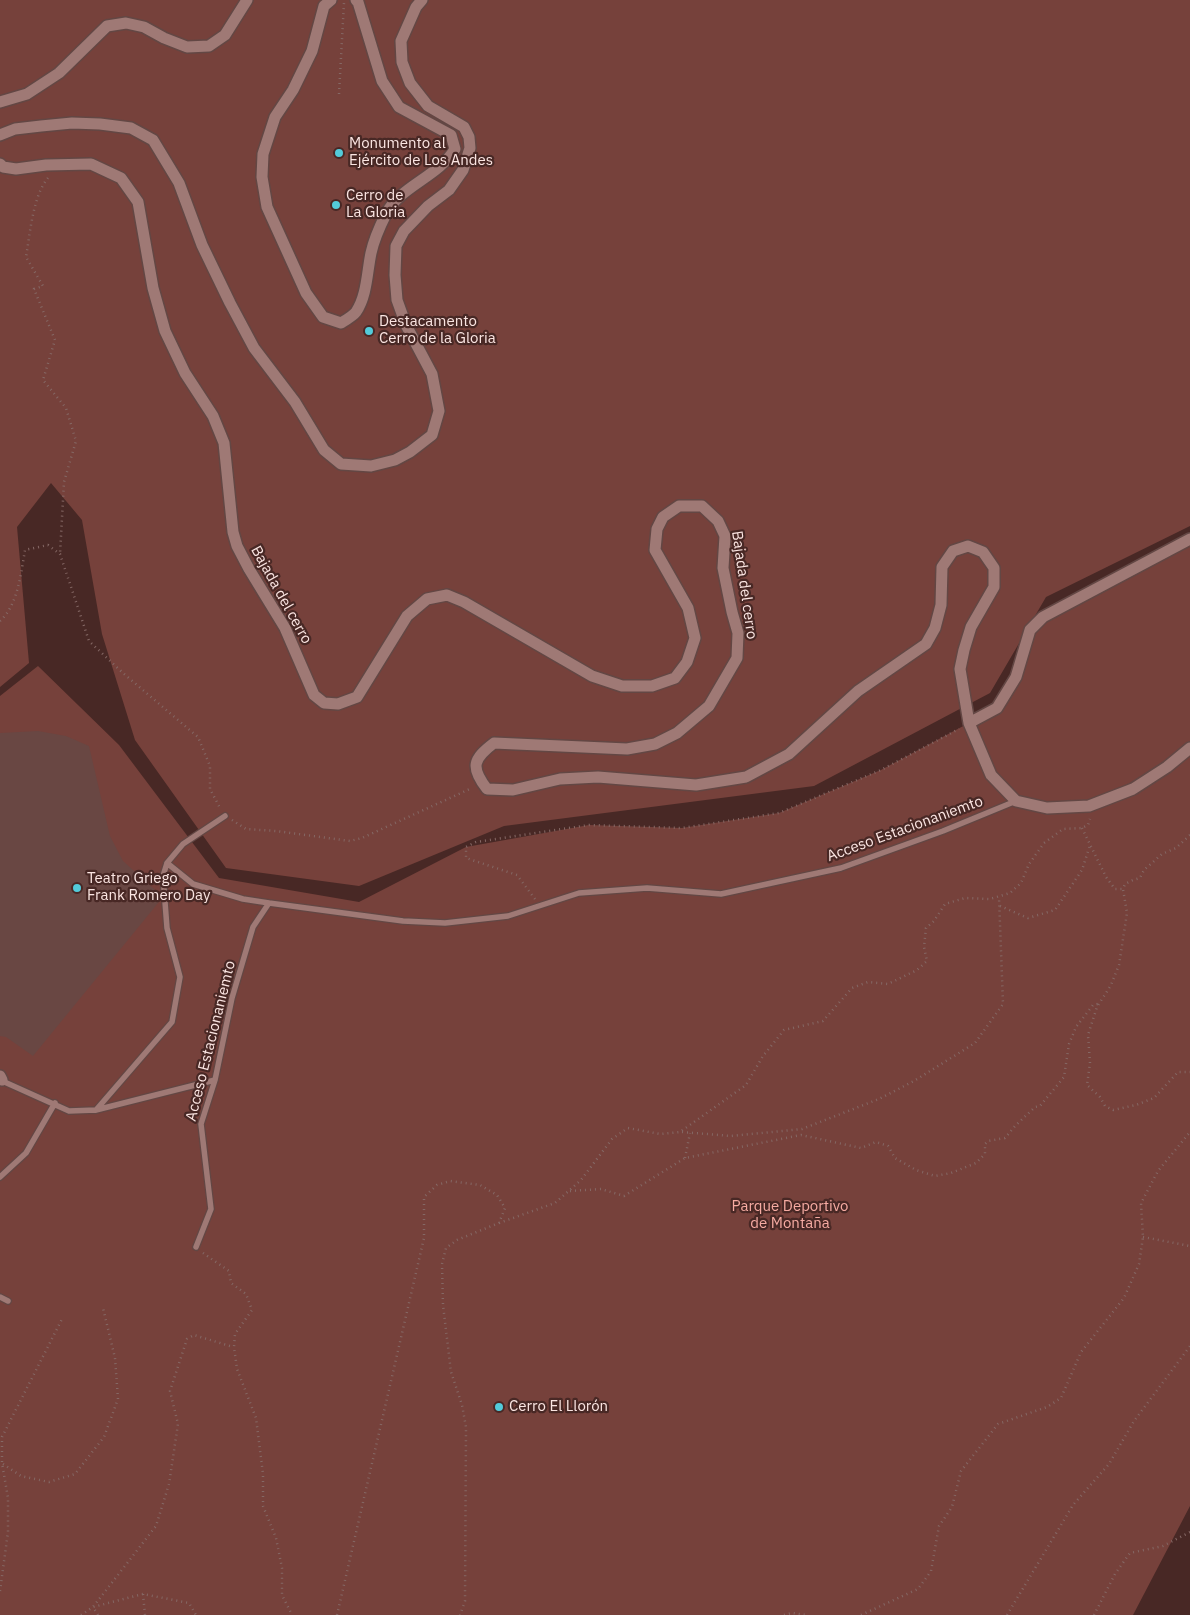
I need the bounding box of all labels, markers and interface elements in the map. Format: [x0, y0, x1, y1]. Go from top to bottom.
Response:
place label: Monumento al Ejército de Los Andes [349, 135, 493, 170]
marker: Monumento al Ejército de Los Andes [333, 147, 345, 159]
place label: Cerro de La Gloria [346, 187, 405, 222]
marker: Cerro de La Gloria [330, 199, 342, 211]
place label: Destacamento Cerro de la Gloria [379, 313, 496, 348]
marker: Destacamento Cerro de la Gloria [363, 325, 375, 337]
street label: Bajada del cerro [727, 530, 761, 640]
street label: Bajada del cerro [247, 543, 315, 647]
street label: Acceso Estacionaniemto [825, 792, 985, 866]
place label: Teatro Griego Frank Romero Day [87, 870, 210, 905]
marker: Teatro Griego Frank Romero Day [71, 882, 83, 894]
street label: Acceso Estacionaniemto [182, 959, 240, 1123]
park label: Parque Deportivo de Montaña [732, 1198, 848, 1233]
place label: Cerro El Llorón [509, 1398, 608, 1416]
marker: Cerro El Llorón [493, 1401, 505, 1413]

